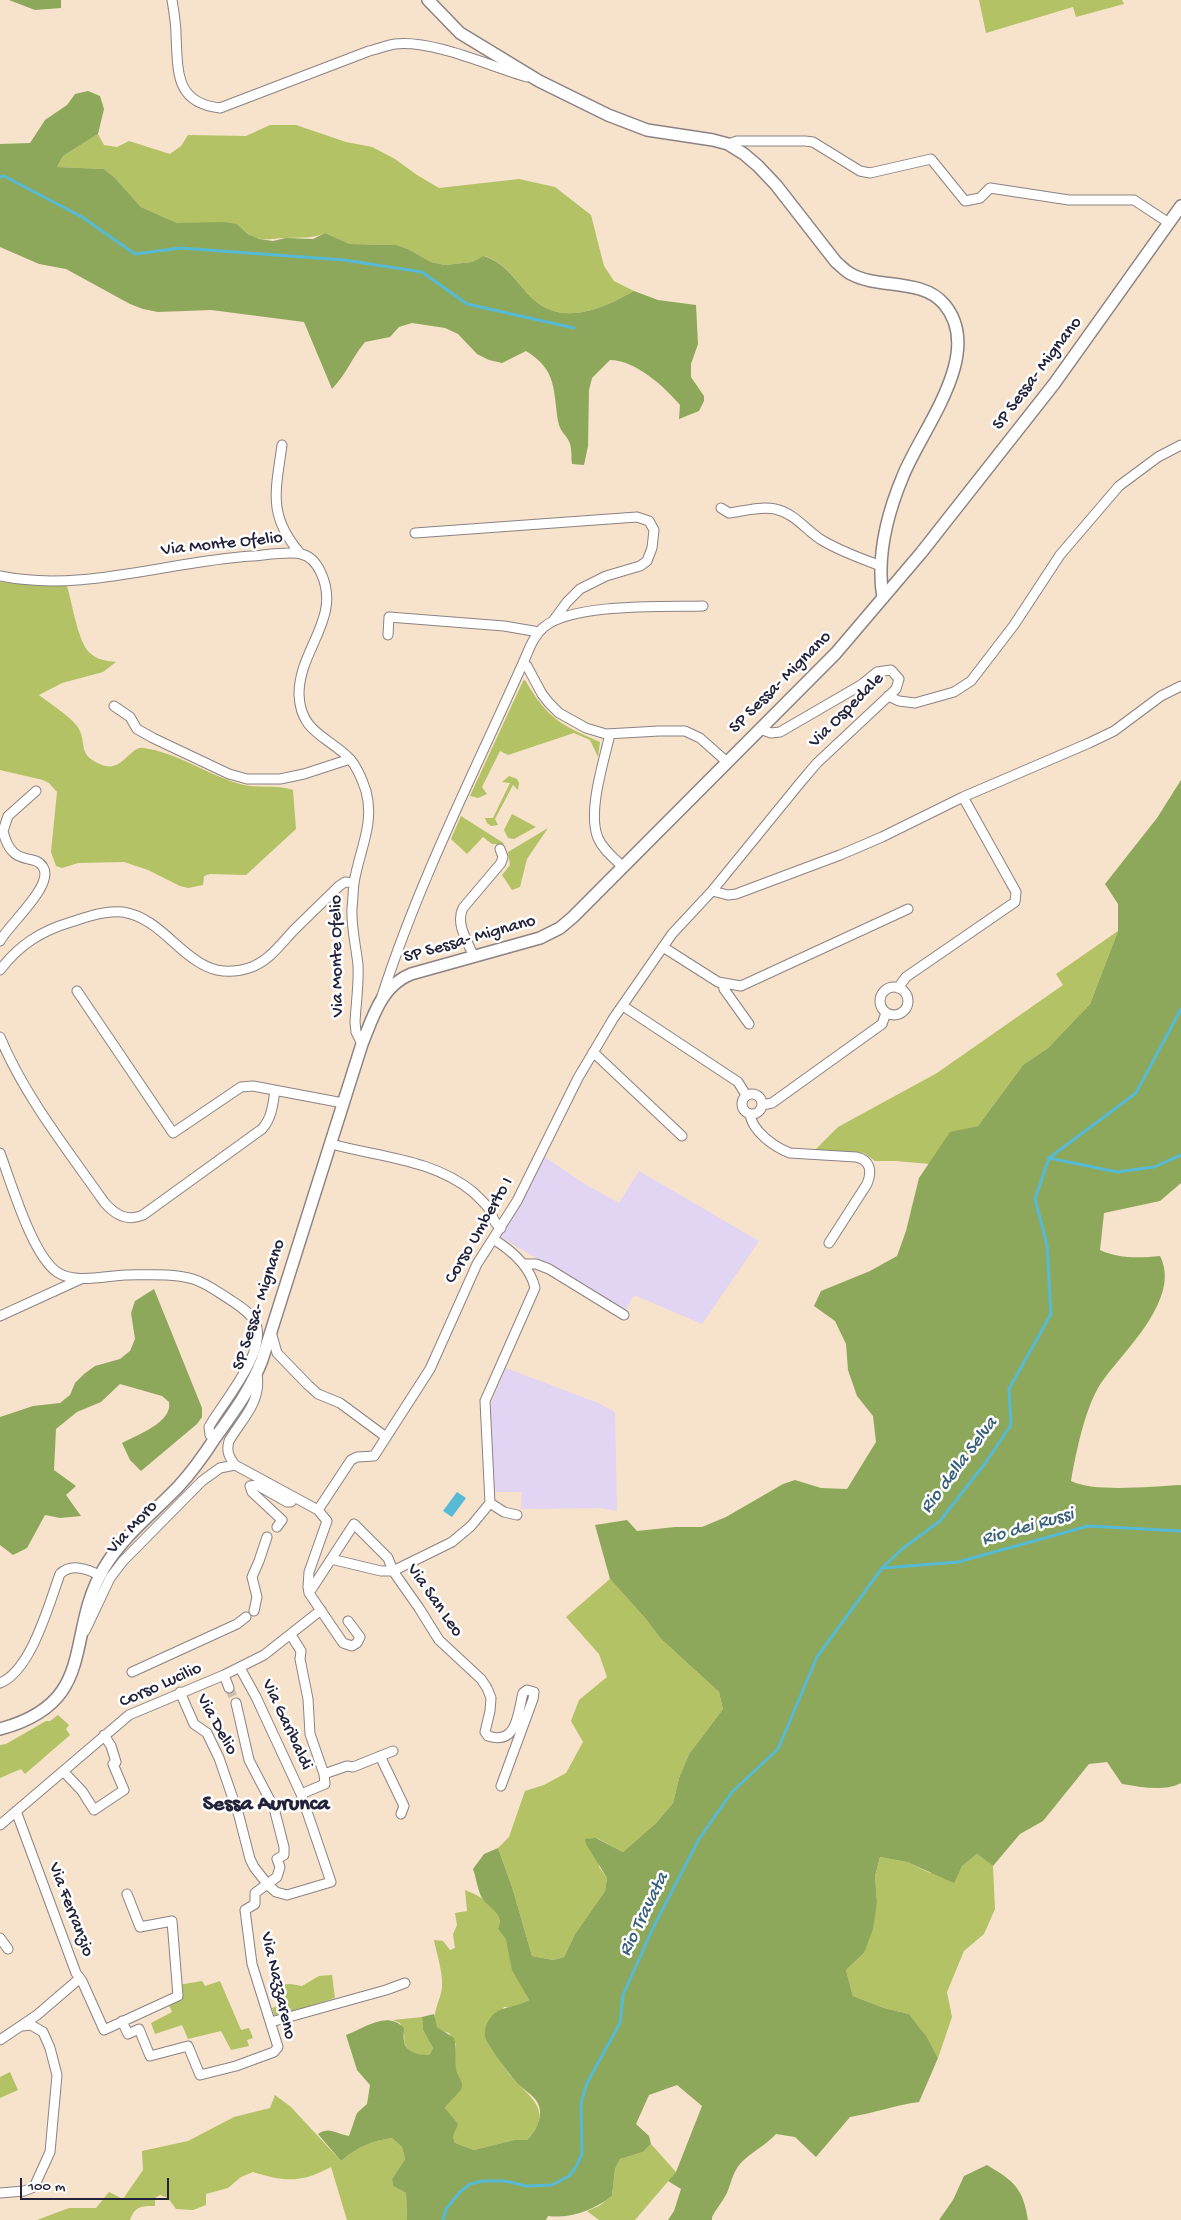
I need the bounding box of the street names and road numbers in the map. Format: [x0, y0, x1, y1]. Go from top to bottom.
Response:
street label: SP Sessa- Mignano [988, 313, 1088, 435]
street label: Via Monte Ofelio [160, 528, 284, 562]
street label: SP Sessa- Mignano [725, 627, 837, 739]
street label: Via Ospedale [805, 669, 889, 753]
street label: Via Monte Ofelio [326, 895, 350, 1017]
street label: SP Sessa- Mignano [401, 911, 539, 969]
street label: Corso Umberto I [441, 1174, 519, 1288]
street label: SP Sessa- Mignano [229, 1237, 291, 1373]
street label: Via Moro [103, 1497, 163, 1559]
street label: Via San Leo [401, 1560, 467, 1642]
street label: Corso Lucilio [116, 1658, 206, 1714]
street label: Via Garibaldi [256, 1676, 316, 1774]
street label: Via Delio [190, 1691, 242, 1759]
street label: Via Ferranzio [42, 1860, 98, 1960]
street label: Via Nazzareno [254, 1930, 300, 2042]

